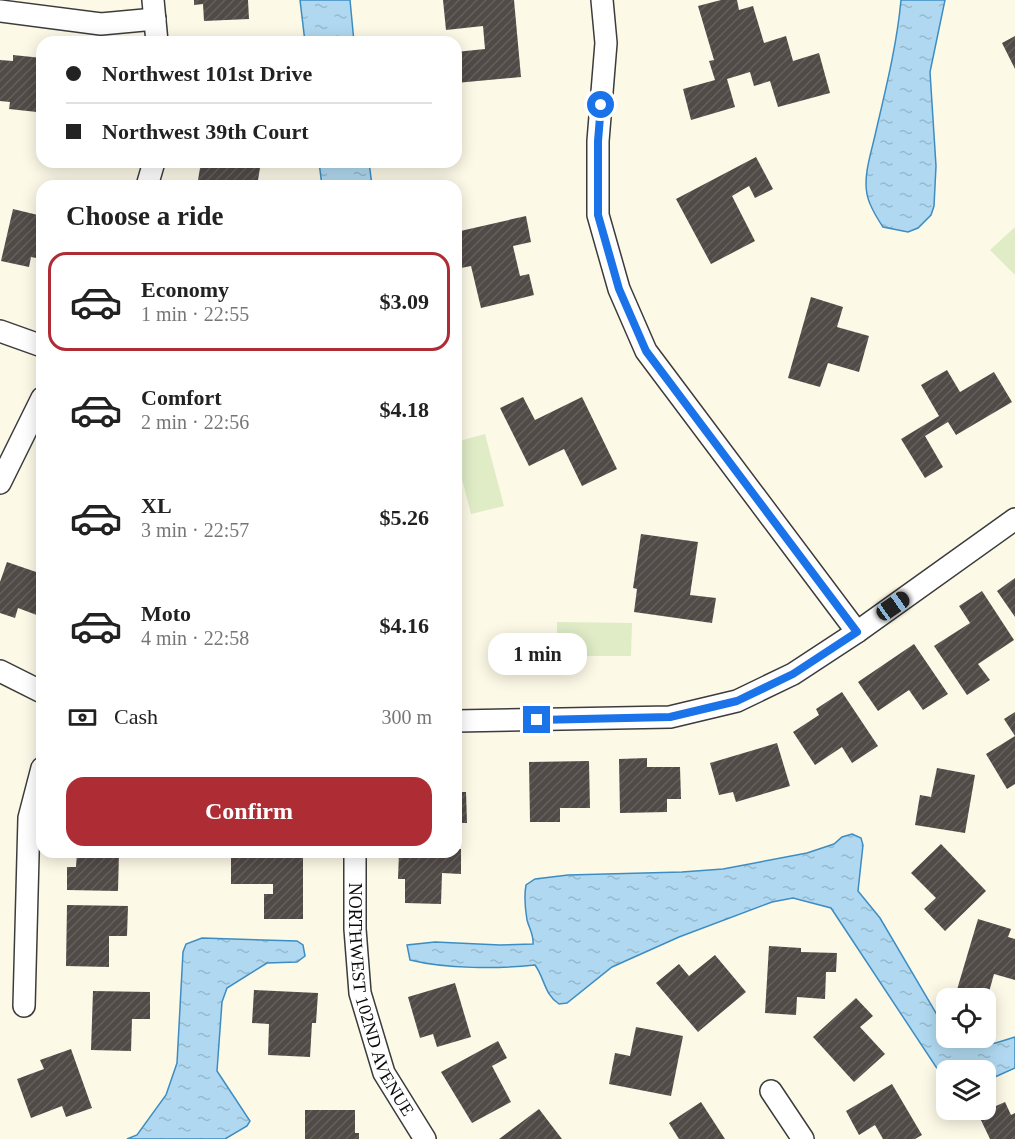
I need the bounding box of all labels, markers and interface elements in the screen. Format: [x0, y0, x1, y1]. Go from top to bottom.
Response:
text: Northwest 101st Drive [102, 61, 312, 86]
route start [587, 91, 614, 118]
text: Northwest 39th Court [102, 119, 309, 144]
text: Choose a ride [66, 201, 224, 231]
icon: car [69, 275, 123, 329]
text: Economy [141, 277, 229, 302]
text: $3.09 [380, 289, 429, 314]
text: 1 min · 22:55 [141, 303, 249, 325]
icon: car [69, 383, 123, 437]
text: Comfort [141, 385, 222, 410]
text: $4.18 [380, 397, 429, 422]
text: 2 min · 22:56 [141, 411, 249, 433]
icon: car [69, 491, 123, 545]
text: XL [141, 493, 172, 518]
text: $5.26 [380, 505, 429, 530]
text: 3 min · 22:57 [141, 519, 249, 541]
car [873, 588, 913, 624]
icon: car [69, 599, 123, 653]
text: Moto [141, 601, 191, 626]
text: $4.16 [380, 613, 429, 638]
text: 4 min · 22:58 [141, 627, 249, 649]
callout: 1 min [488, 633, 586, 675]
text: 1 min [513, 643, 562, 665]
icon: cash [66, 701, 99, 734]
text: Cash [114, 704, 158, 729]
text: 300 m [381, 706, 432, 728]
route end [523, 706, 550, 733]
button: Confirm [66, 777, 432, 846]
street label: NORTHWEST 102ND AVENUE [345, 883, 418, 1119]
map controls [936, 988, 996, 1120]
button: locate [936, 988, 996, 1048]
button: layers [936, 1060, 996, 1120]

